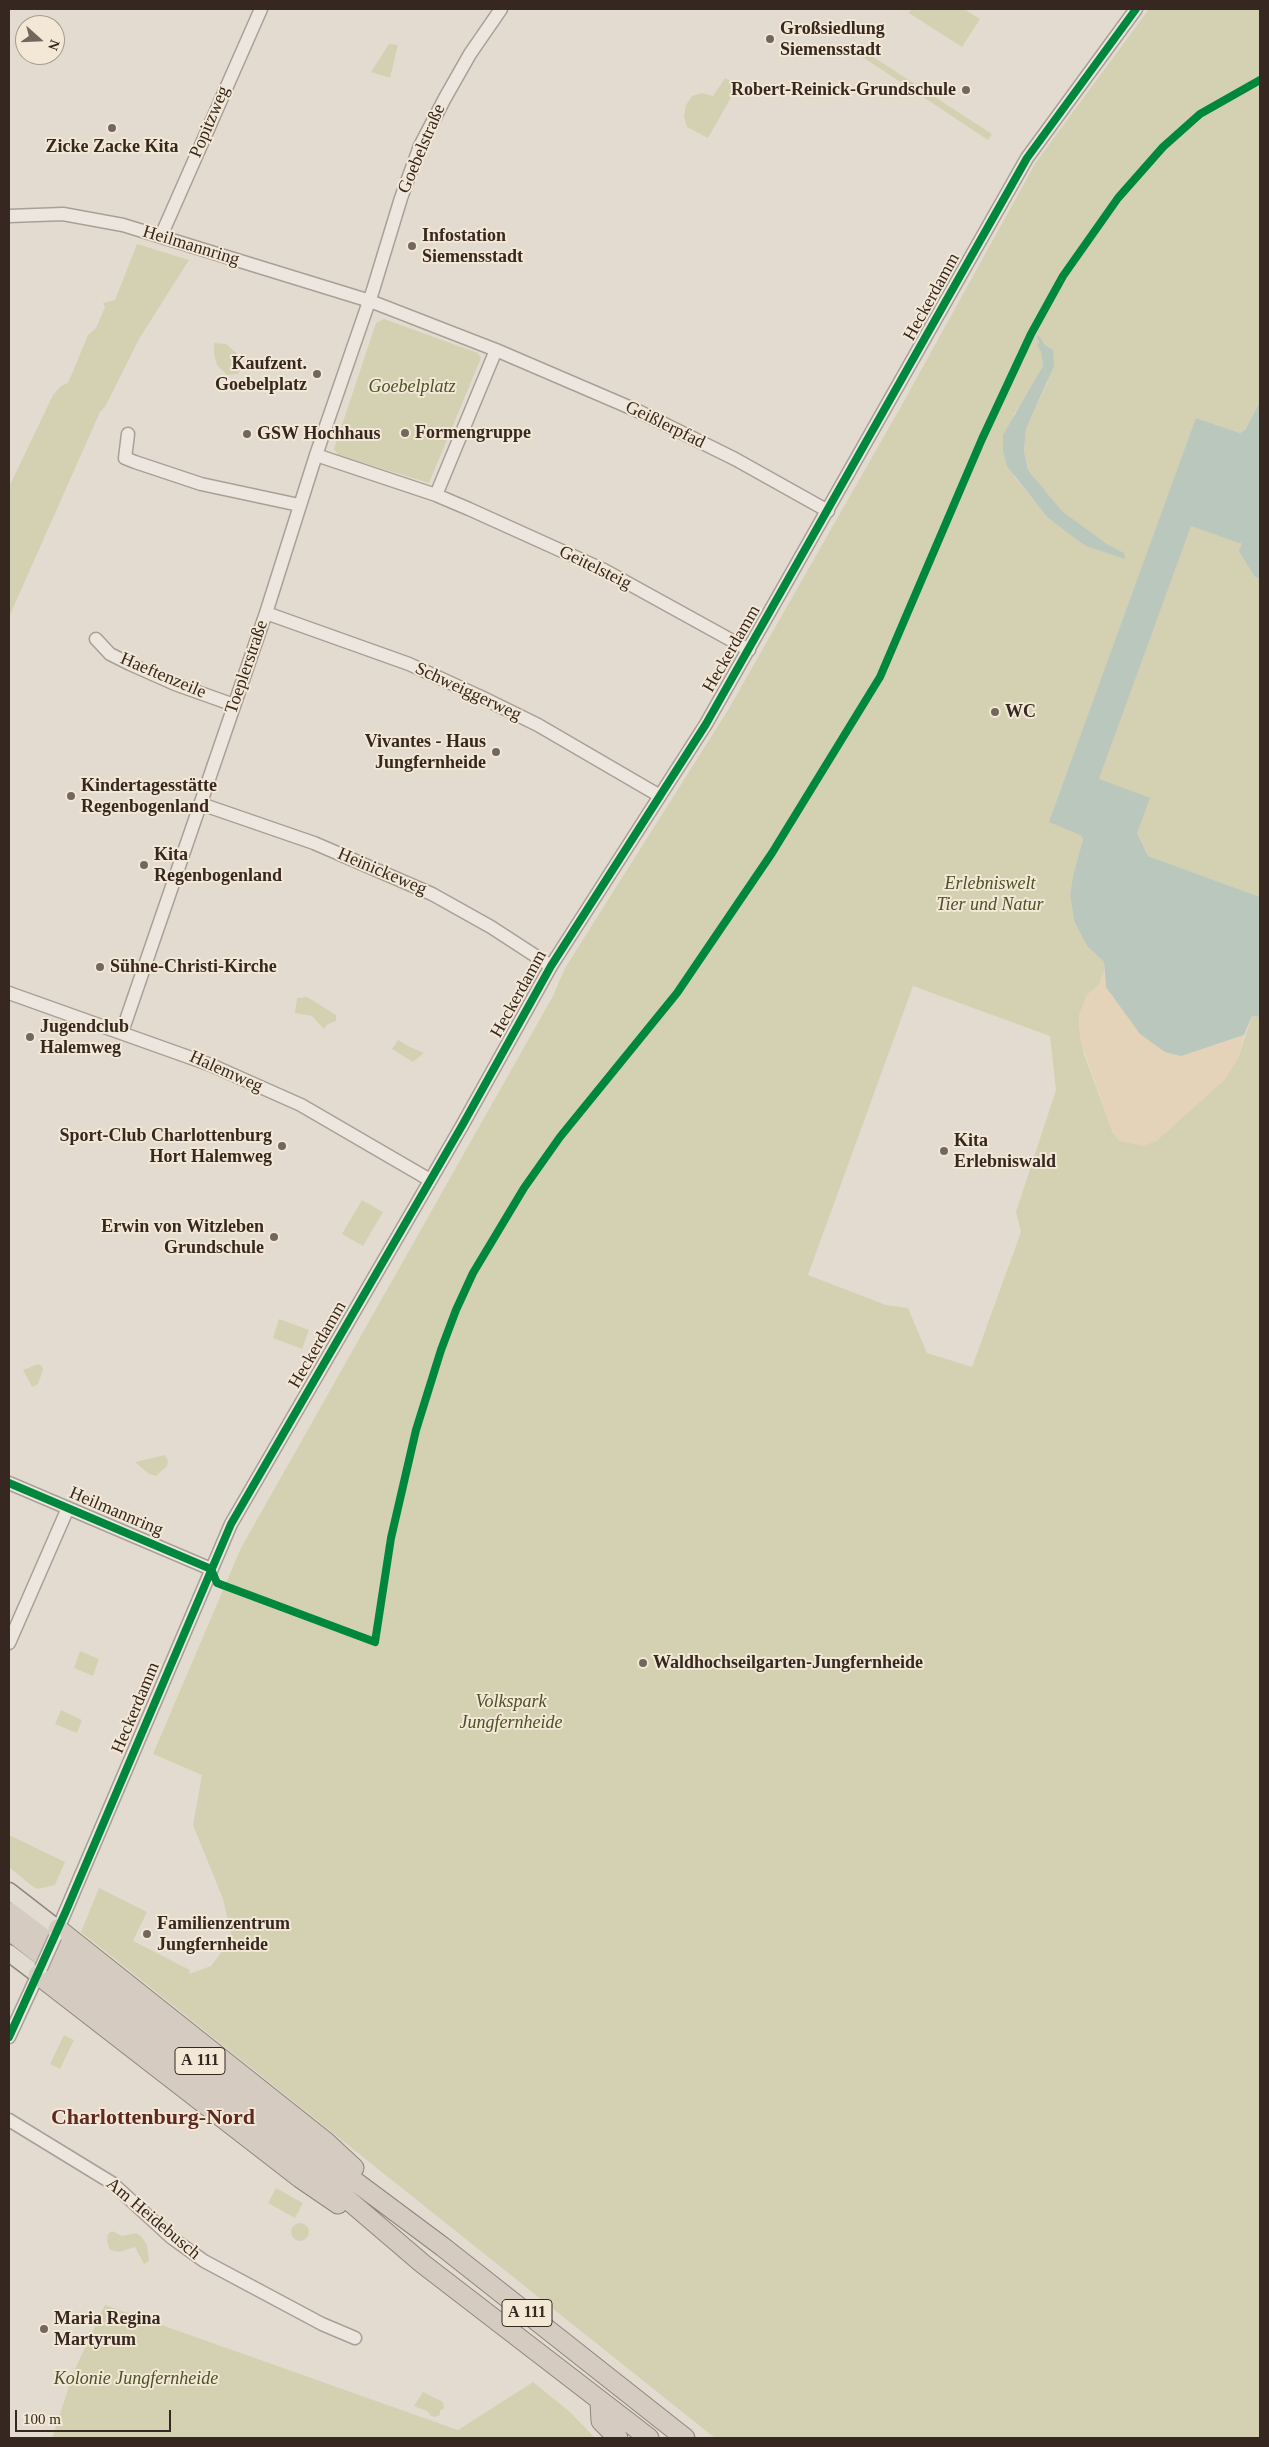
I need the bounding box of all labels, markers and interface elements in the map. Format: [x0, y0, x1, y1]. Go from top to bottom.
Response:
north arrow [15, 15, 65, 65]
place label: Großsiedlung Siemensstadt [780, 18, 885, 60]
marker: Großsiedlung Siemensstadt [764, 33, 776, 45]
text: N [45, 38, 62, 52]
place label: Robert-Reinick-Grundschule [731, 79, 956, 101]
street label: Popitzweg [185, 83, 235, 161]
marker: Robert-Reinick-Grundschule [960, 84, 972, 96]
street label: Goebelstraße [394, 101, 450, 197]
marker: Zicke Zacke Kita [106, 122, 118, 134]
place label: Zicke Zacke Kita [46, 136, 178, 158]
street label: Heilmannring [140, 221, 242, 271]
place label: Infostation Siemensstadt [422, 225, 523, 268]
marker: Infostation Siemensstadt [406, 240, 418, 252]
street label: Heckerdamm [899, 249, 965, 345]
place label: Kaufzent. Goebelplatz [215, 353, 307, 396]
marker: Kaufzent. Goebelplatz [311, 368, 323, 380]
park label: Goebelplatz [369, 376, 455, 398]
street label: Geißlerpfad [622, 396, 708, 454]
place label: Formengruppe [415, 422, 531, 444]
place label: GSW Hochhaus [257, 423, 381, 445]
marker: Formengruppe [399, 427, 411, 439]
marker: GSW Hochhaus [241, 428, 253, 440]
street label: Geitelsteig [555, 541, 635, 595]
street label: Heckerdamm [698, 602, 766, 696]
street label: Toeplerstraße [221, 617, 273, 717]
street label: Haeftenzeile [117, 648, 209, 704]
street label: Schweiggerweg [411, 658, 525, 726]
place label: WC [1005, 701, 1036, 723]
marker: WC [989, 706, 1001, 718]
place label: Vivantes - Haus Jungfernheide [365, 731, 486, 774]
marker: Vivantes - Haus Jungfernheide [490, 746, 502, 758]
place label: Kindertagesstätte Regenbogenland [81, 775, 217, 818]
marker: Kindertagesstätte Regenbogenland [65, 790, 77, 802]
place label: Kita Regenbogenland [154, 844, 282, 886]
street label: Heinickeweg [334, 844, 430, 900]
marker: Kita Regenbogenland [138, 859, 150, 871]
park label: Erlebniswelt Tier und Natur [936, 873, 1044, 916]
street label: Heckerdamm [486, 946, 552, 1042]
place label: Sühne-Christi-Kirche [110, 956, 277, 978]
marker: Sühne-Christi-Kirche [94, 961, 106, 973]
place label: Jugendclub Halemweg [40, 1016, 129, 1058]
marker: Jugendclub Halemweg [24, 1031, 36, 1043]
street label: Halemweg [186, 1046, 266, 1098]
place label: Sport-Club Charlottenburg Hort Halemweg [59, 1125, 272, 1168]
place label: Kita Erlebniswald [954, 1130, 1056, 1172]
marker: Sport-Club Charlottenburg Hort Halemweg [276, 1140, 288, 1152]
marker: Kita Erlebniswald [938, 1145, 950, 1157]
place label: Erwin von Witzleben Grundschule [101, 1216, 264, 1258]
marker: Erwin von Witzleben Grundschule [268, 1231, 280, 1243]
street label: Heckerdamm [284, 1298, 352, 1392]
street label: Heilmannring [66, 1483, 166, 1541]
place label: Waldhochseilgarten-Jungfernheide [653, 1652, 923, 1674]
marker: Waldhochseilgarten-Jungfernheide [637, 1657, 649, 1669]
street label: Heckerdamm [107, 1659, 165, 1757]
park label: Volkspark Jungfernheide [460, 1691, 562, 1734]
place label: Familienzentrum Jungfernheide [157, 1913, 290, 1956]
marker: Familienzentrum Jungfernheide [141, 1928, 153, 1940]
road number: A 111 [175, 2048, 225, 2074]
district label: Charlottenburg-Nord [51, 2105, 255, 2131]
street label: Am Heidebusch [101, 2173, 205, 2265]
road number: A 111 [502, 2300, 552, 2326]
place label: Maria Regina Martyrum [54, 2308, 160, 2350]
marker: Maria Regina Martyrum [38, 2323, 50, 2335]
park label: Kolonie Jungfernheide [54, 2368, 218, 2390]
scale bar [18, 2400, 174, 2432]
text: 100 m [23, 2411, 61, 2427]

